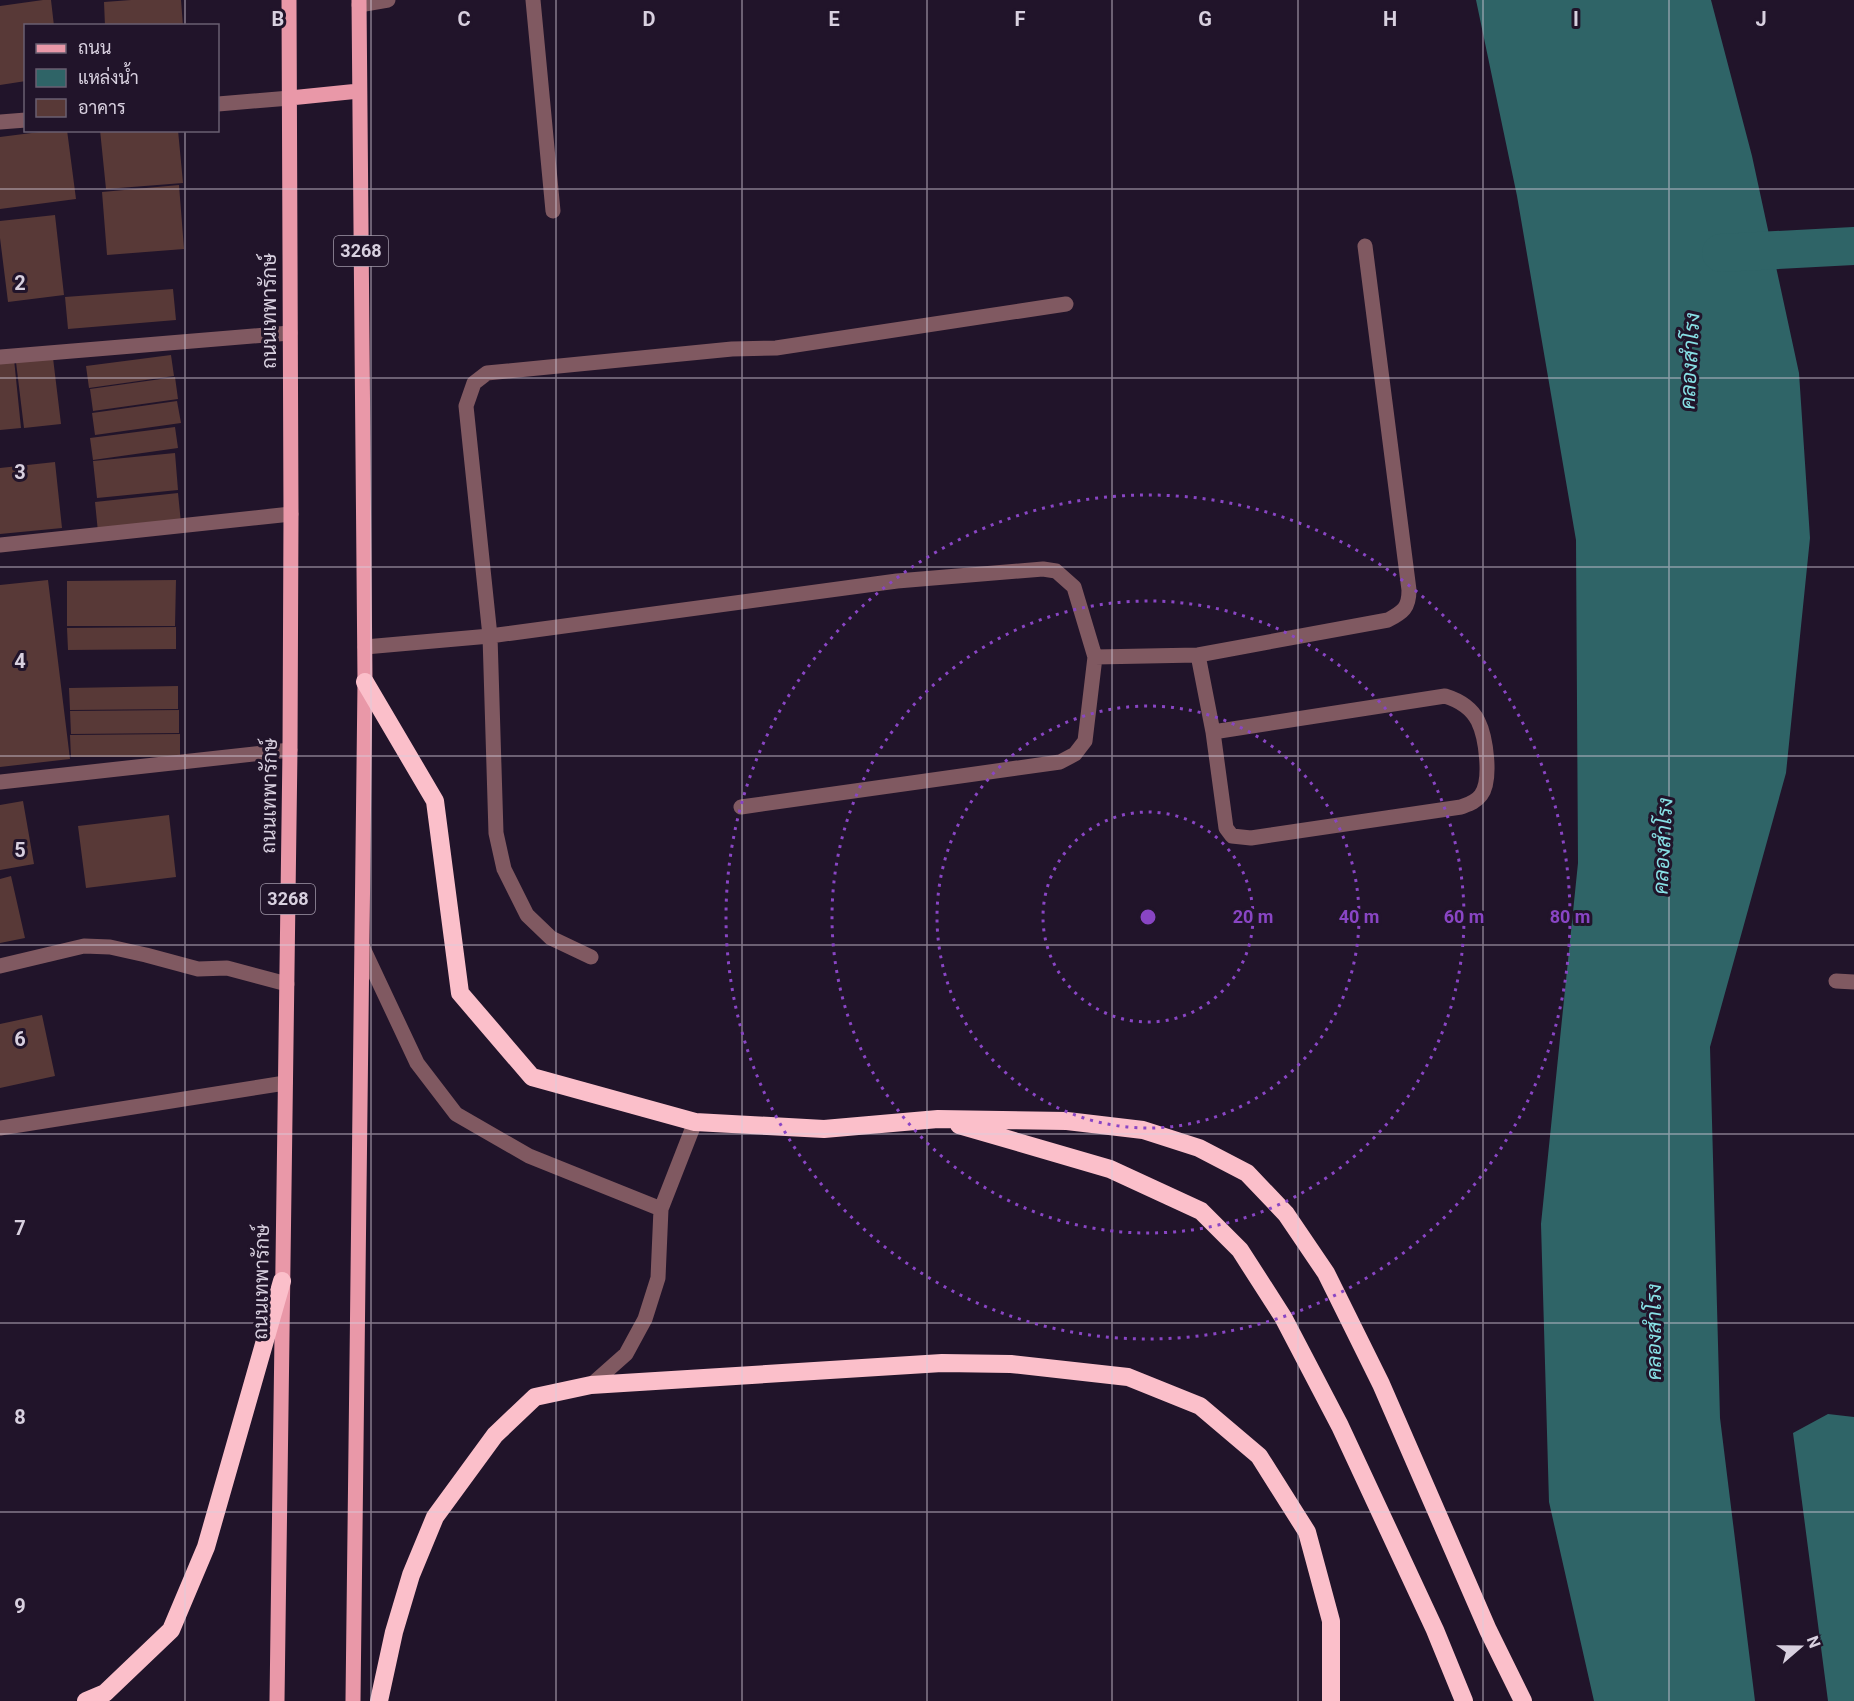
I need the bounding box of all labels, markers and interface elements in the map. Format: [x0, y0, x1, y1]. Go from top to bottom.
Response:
text: B [272, 7, 284, 31]
text: C [457, 7, 471, 31]
text: D [643, 7, 656, 31]
text: E [828, 7, 840, 31]
text: F [1015, 7, 1026, 31]
text: G [1198, 7, 1212, 31]
text: H [1383, 7, 1397, 31]
text: I [1573, 7, 1579, 31]
text: J [1755, 7, 1767, 31]
legend [24, 24, 219, 132]
text: ถนน [78, 37, 111, 58]
text: แหล่งน้ำ [78, 62, 139, 88]
text: อาคาร [78, 97, 126, 118]
road number: 3268 [334, 236, 388, 266]
street label: ถนนเทพารักษ์ [255, 253, 281, 369]
text: 2 [14, 271, 26, 295]
water label: คลองสำโรง [1674, 312, 1705, 410]
text: 3 [14, 460, 26, 484]
text: 4 [14, 649, 26, 673]
street label: ถนนเทพารักษ์ [254, 738, 282, 854]
water label: คลองสำโรง [1647, 797, 1678, 895]
text: 5 [14, 838, 26, 862]
road number: 3268 [261, 884, 315, 914]
text: 20 m [1233, 906, 1273, 927]
text: 40 m [1339, 906, 1379, 927]
text: 60 m [1444, 906, 1484, 927]
text: 80 m [1550, 906, 1590, 927]
centre of rings [1138, 907, 1158, 927]
text: 6 [14, 1027, 26, 1051]
text: 7 [14, 1216, 26, 1240]
street label: ถนนเทพารักษ์ [246, 1224, 274, 1340]
water label: คลองสำโรง [1641, 1284, 1666, 1380]
text: 8 [14, 1405, 26, 1429]
text: 9 [14, 1594, 26, 1618]
north arrow [1770, 1617, 1830, 1677]
text: N [1803, 1633, 1824, 1651]

